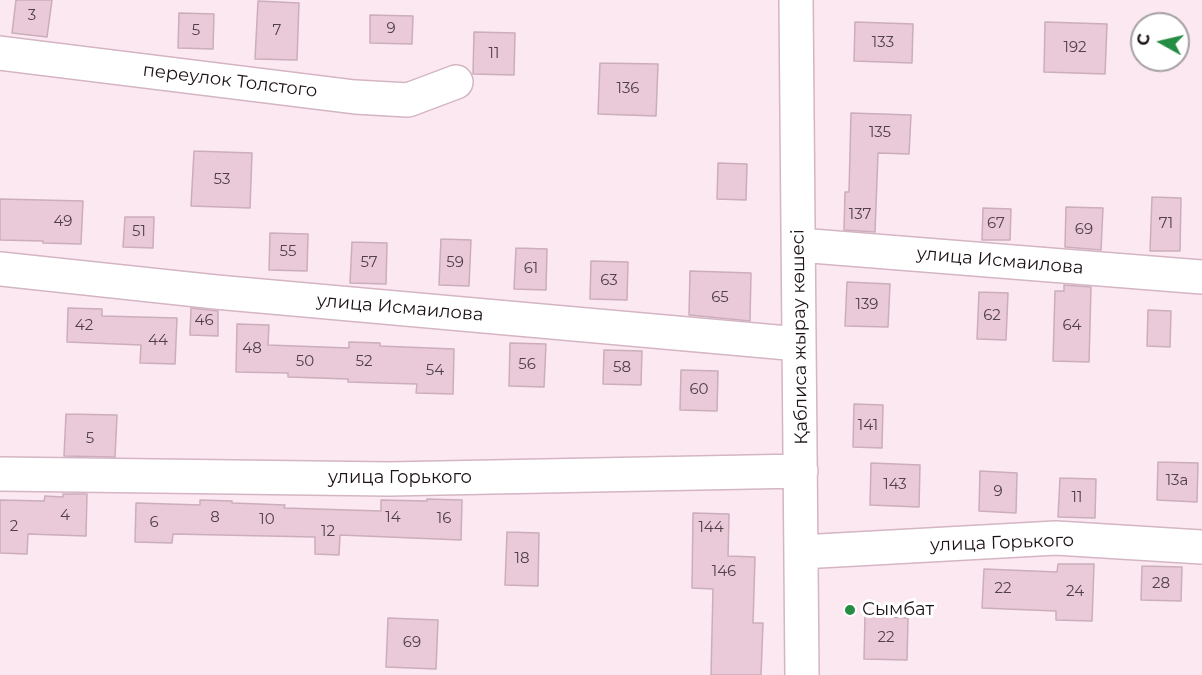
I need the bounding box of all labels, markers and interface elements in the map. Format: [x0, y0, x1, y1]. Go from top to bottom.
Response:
house number: 3 [28, 7, 36, 25]
north arrow [1130, 12, 1190, 72]
house number: 9 [386, 20, 396, 38]
house number: 5 [192, 22, 200, 40]
house number: 7 [273, 22, 281, 40]
text: С [1133, 33, 1154, 47]
house number: 133 [872, 34, 894, 52]
house number: 192 [1063, 39, 1087, 57]
house number: 11 [489, 45, 499, 63]
street label: переулок Толстого [142, 60, 318, 102]
house number: 136 [616, 80, 640, 98]
house number: 135 [869, 124, 891, 142]
house number: 53 [214, 171, 230, 189]
house number: 137 [849, 206, 871, 224]
house number: 49 [54, 213, 72, 231]
house number: 67 [987, 215, 1005, 233]
house number: 71 [1159, 215, 1173, 233]
house number: 69 [1075, 221, 1093, 239]
house number: 51 [132, 223, 146, 241]
street label: Қаблиса жырау көшесі [787, 229, 813, 445]
house number: 55 [280, 243, 296, 261]
street label: улица Исмаилова [916, 243, 1084, 279]
house number: 57 [360, 254, 378, 272]
house number: 59 [446, 254, 464, 272]
house number: 61 [524, 260, 538, 278]
house number: 63 [600, 272, 618, 290]
house number: 65 [711, 289, 729, 307]
street label: улица Исмаилова [316, 290, 484, 326]
house number: 139 [855, 296, 879, 314]
house number: 62 [983, 307, 1001, 325]
house number: 46 [194, 312, 214, 330]
house number: 42 [75, 317, 93, 335]
house number: 64 [1062, 317, 1082, 335]
house number: 44 [148, 332, 168, 350]
house number: 48 [242, 340, 262, 358]
house number: 50 [296, 353, 314, 371]
house number: 52 [356, 353, 372, 371]
house number: 56 [518, 356, 536, 374]
house number: 58 [613, 359, 631, 377]
house number: 54 [426, 362, 444, 380]
house number: 60 [689, 381, 709, 399]
house number: 141 [858, 417, 878, 435]
house number: 5 [86, 430, 94, 448]
street label: улица Горького [328, 467, 472, 489]
house number: 13а [1166, 472, 1188, 490]
house number: 143 [883, 476, 907, 494]
house number: 9 [993, 483, 1003, 501]
house number: 11 [1072, 489, 1082, 507]
house number: 4 [60, 507, 70, 525]
house number: 8 [210, 509, 220, 527]
house number: 14 [385, 509, 401, 527]
house number: 16 [437, 510, 451, 528]
house number: 10 [259, 511, 275, 529]
house number: 6 [149, 514, 159, 532]
house number: 2 [10, 518, 18, 536]
house number: 144 [698, 519, 724, 537]
house number: 12 [321, 523, 335, 541]
street label: улица Горького [930, 530, 1074, 556]
house number: 18 [515, 550, 529, 568]
house number: 146 [712, 563, 736, 581]
house number: 28 [1152, 575, 1170, 593]
house number: 22 [994, 580, 1012, 598]
house number: 24 [1066, 583, 1084, 601]
place label: Сымбат [862, 599, 934, 621]
marker: Сымбат [843, 603, 857, 617]
house number: 22 [877, 629, 895, 647]
house number: 69 [403, 634, 421, 652]

